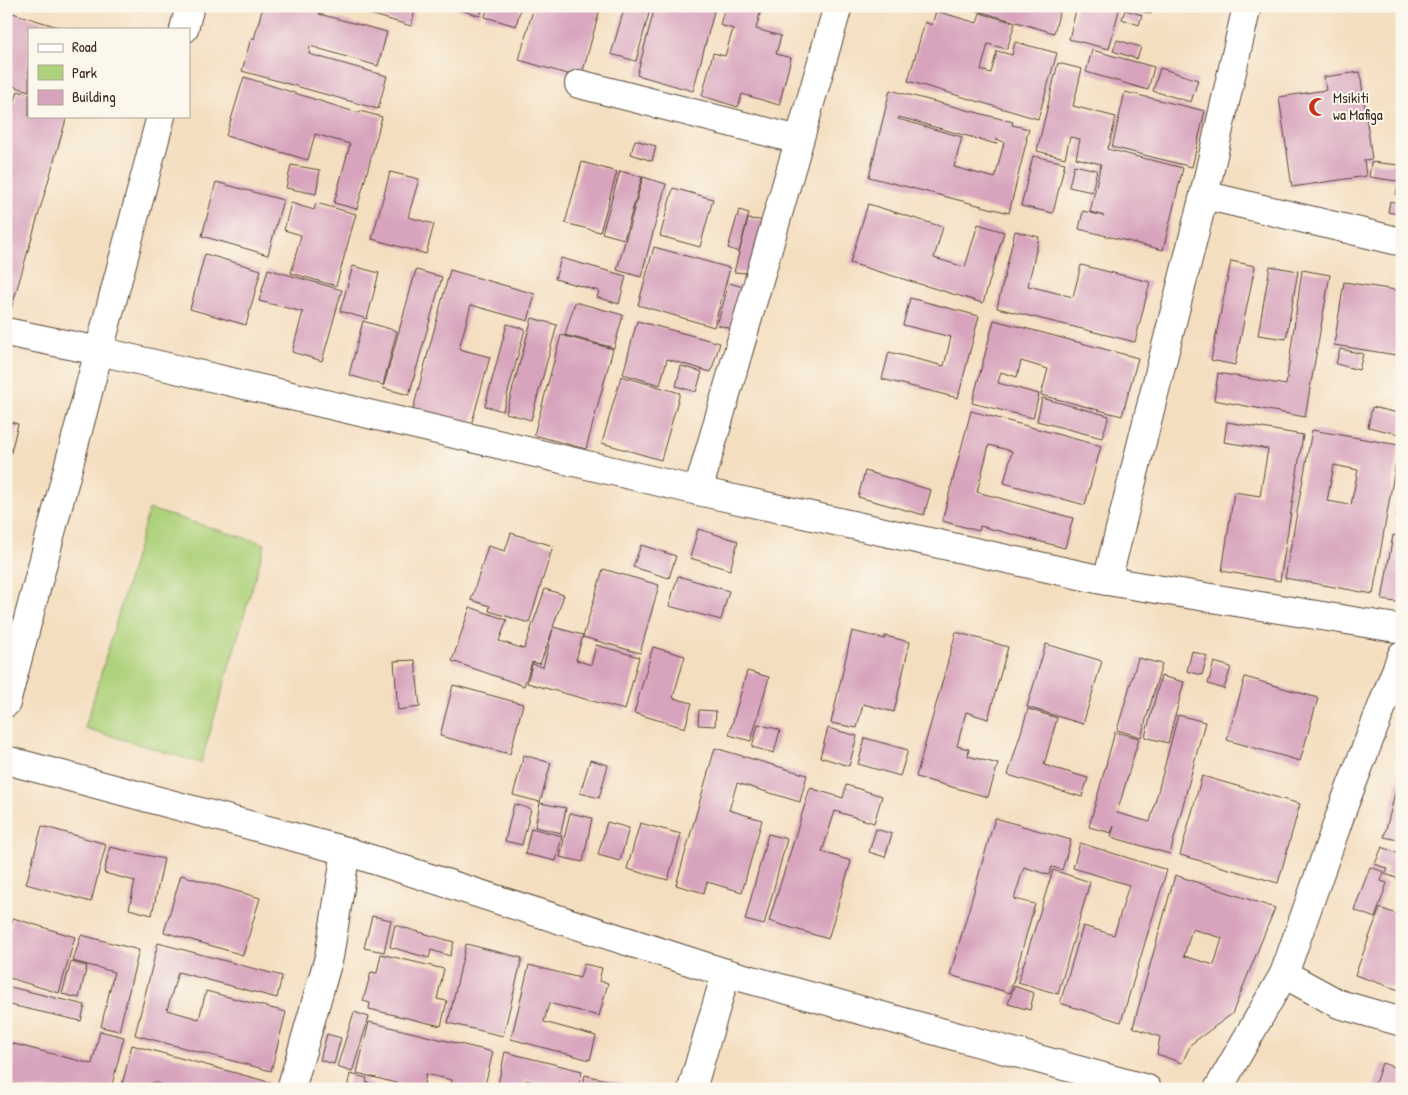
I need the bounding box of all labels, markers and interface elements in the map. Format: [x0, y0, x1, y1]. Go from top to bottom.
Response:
legend [28, 28, 190, 118]
text: Road [72, 36, 97, 57]
text: Park [72, 62, 97, 83]
text: Building [72, 86, 116, 107]
place label: Msikiti wa Mafiga [1333, 87, 1383, 125]
mosque icon: Msikiti wa Mafiga [1307, 96, 1329, 118]

